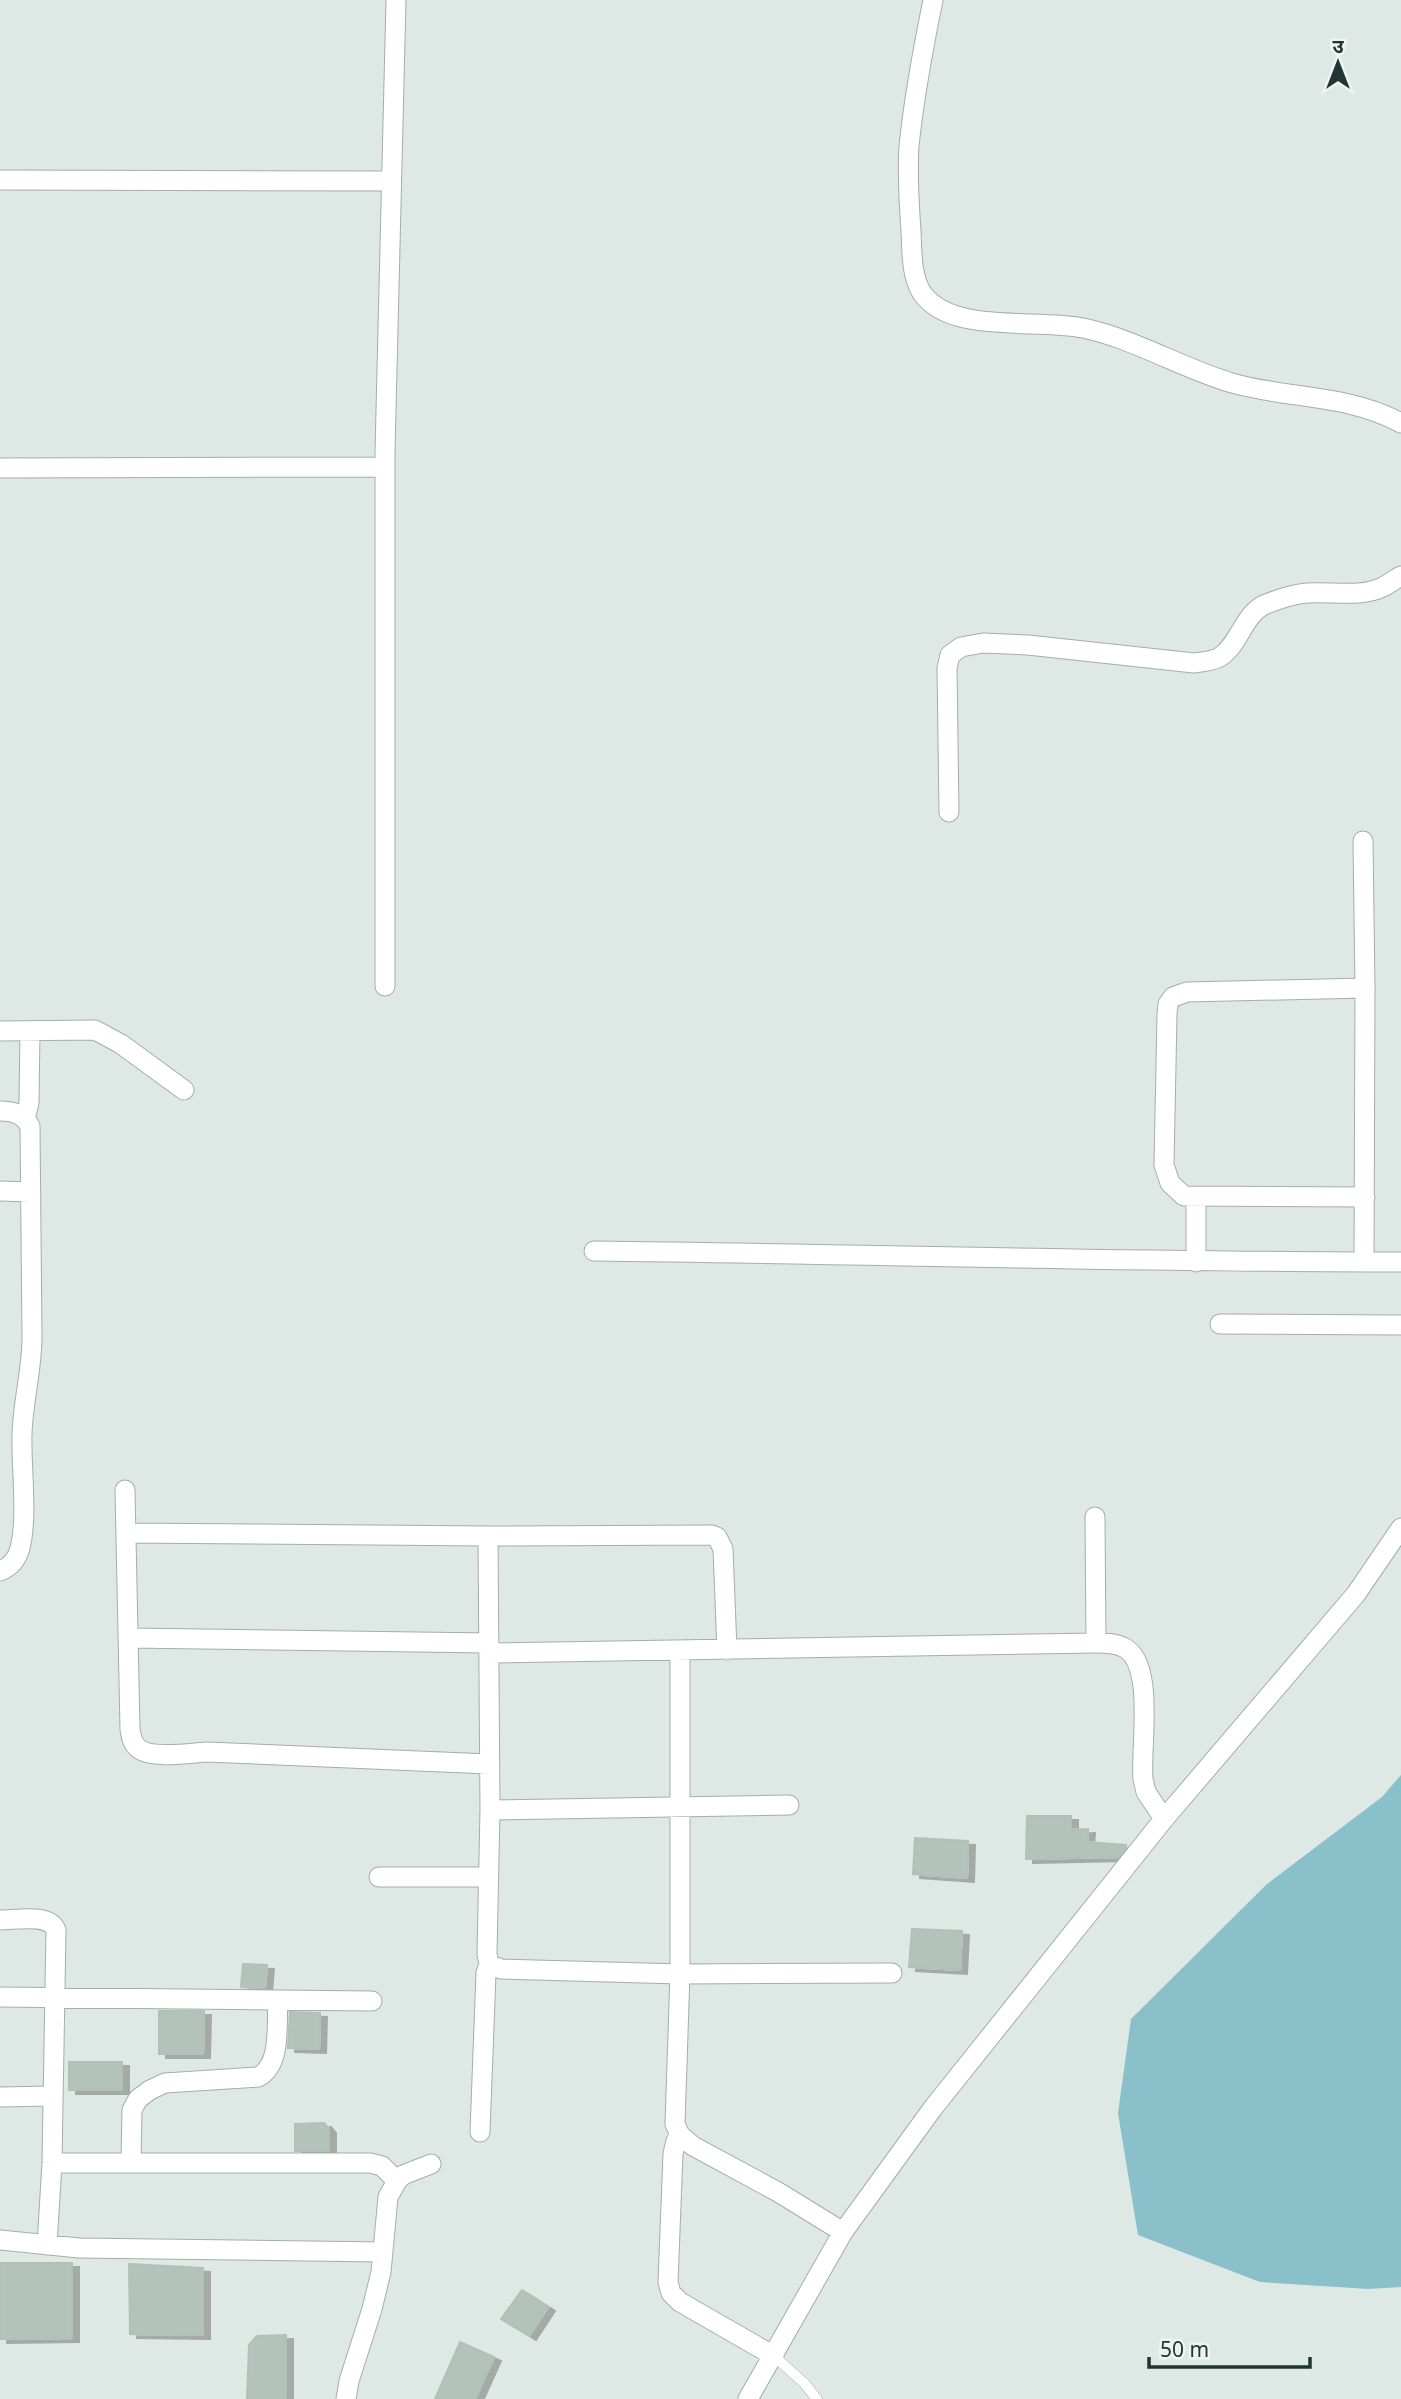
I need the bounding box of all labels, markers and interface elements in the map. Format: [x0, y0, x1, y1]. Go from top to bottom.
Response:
north arrow [1303, 28, 1373, 98]
text: उ [1332, 33, 1344, 59]
scale bar [1149, 2326, 1310, 2370]
text: 50 m [1160, 2335, 1209, 2363]

